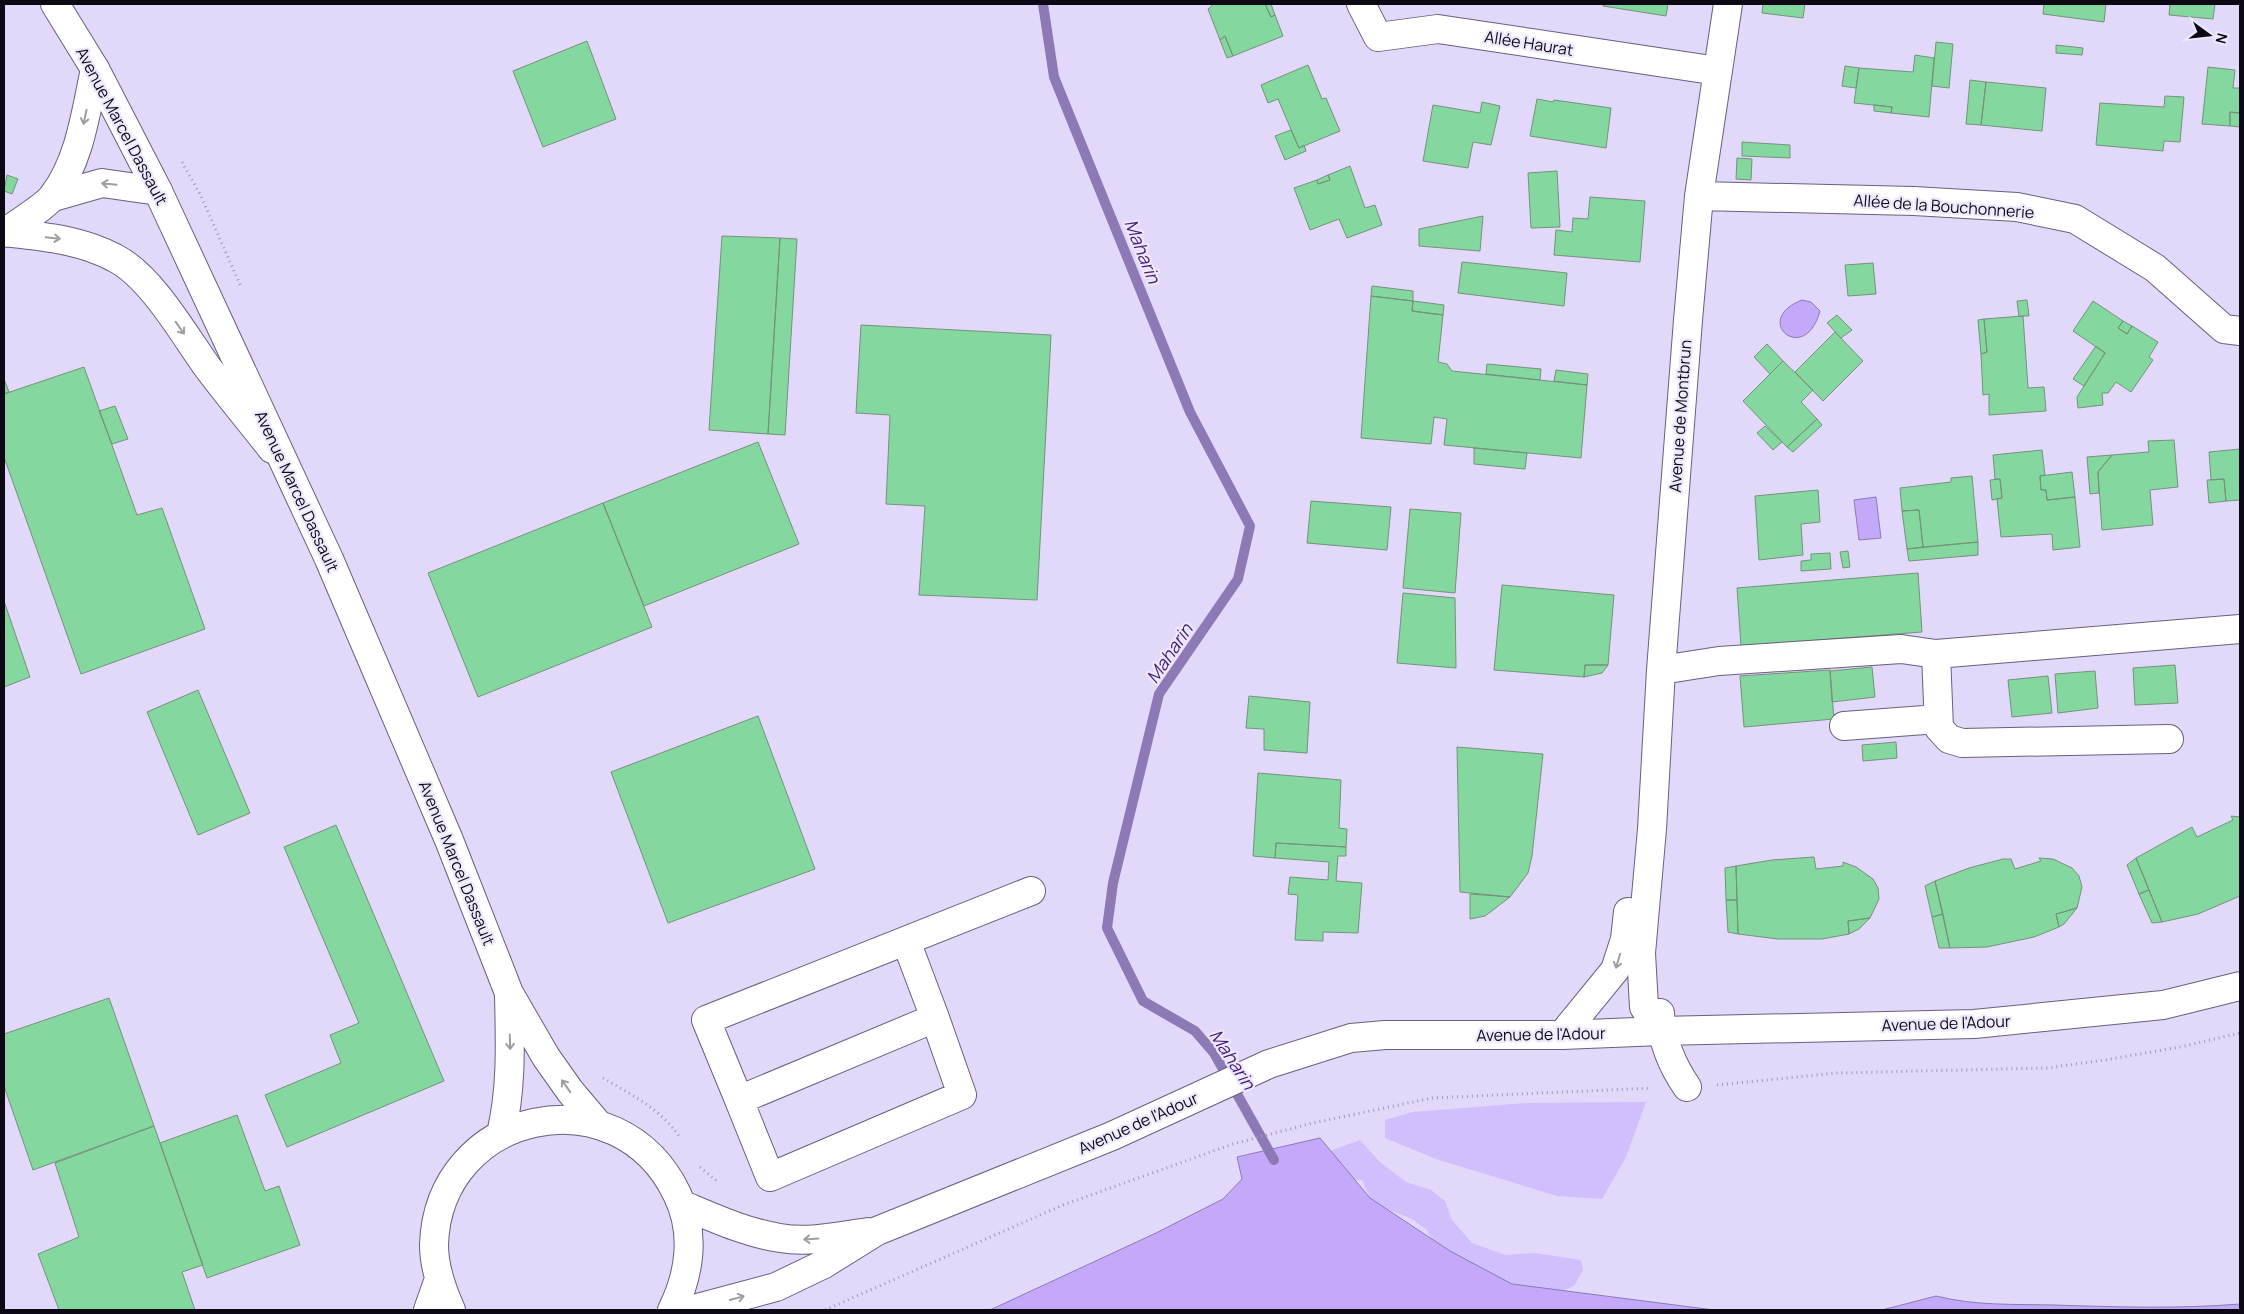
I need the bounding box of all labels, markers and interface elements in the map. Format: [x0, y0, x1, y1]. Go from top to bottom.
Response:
north arrow [2184, 10, 2234, 60]
street label: Allée Haurat [1483, 25, 1575, 61]
text: N [2212, 31, 2233, 46]
street label: Avenue Marcel Dassault [71, 43, 173, 209]
one-way arrow [80, 108, 89, 124]
one-way arrow [102, 180, 118, 189]
street label: Allée de la Bouchonnerie [1853, 189, 2035, 223]
water label: Maharin [1119, 215, 1167, 288]
one-way arrow [44, 233, 60, 242]
one-way arrow [175, 321, 185, 335]
street label: Avenue de Montbrun [1664, 339, 1696, 493]
street label: Avenue Marcel Dassault [250, 407, 344, 575]
water label: Maharin [1140, 617, 1198, 688]
street label: Avenue Marcel Dassault [414, 777, 500, 949]
one-way arrow [1613, 953, 1623, 969]
street label: Avenue de l'Adour [1881, 1010, 2011, 1036]
street label: Avenue de l'Adour [1476, 1022, 1606, 1046]
water label: Maharin [1205, 1024, 1262, 1095]
one-way arrow [505, 1034, 515, 1050]
one-way arrow [561, 1079, 571, 1093]
street label: Avenue de l'Adour [1075, 1087, 1202, 1159]
one-way arrow [803, 1234, 819, 1243]
one-way arrow [728, 1292, 744, 1302]

